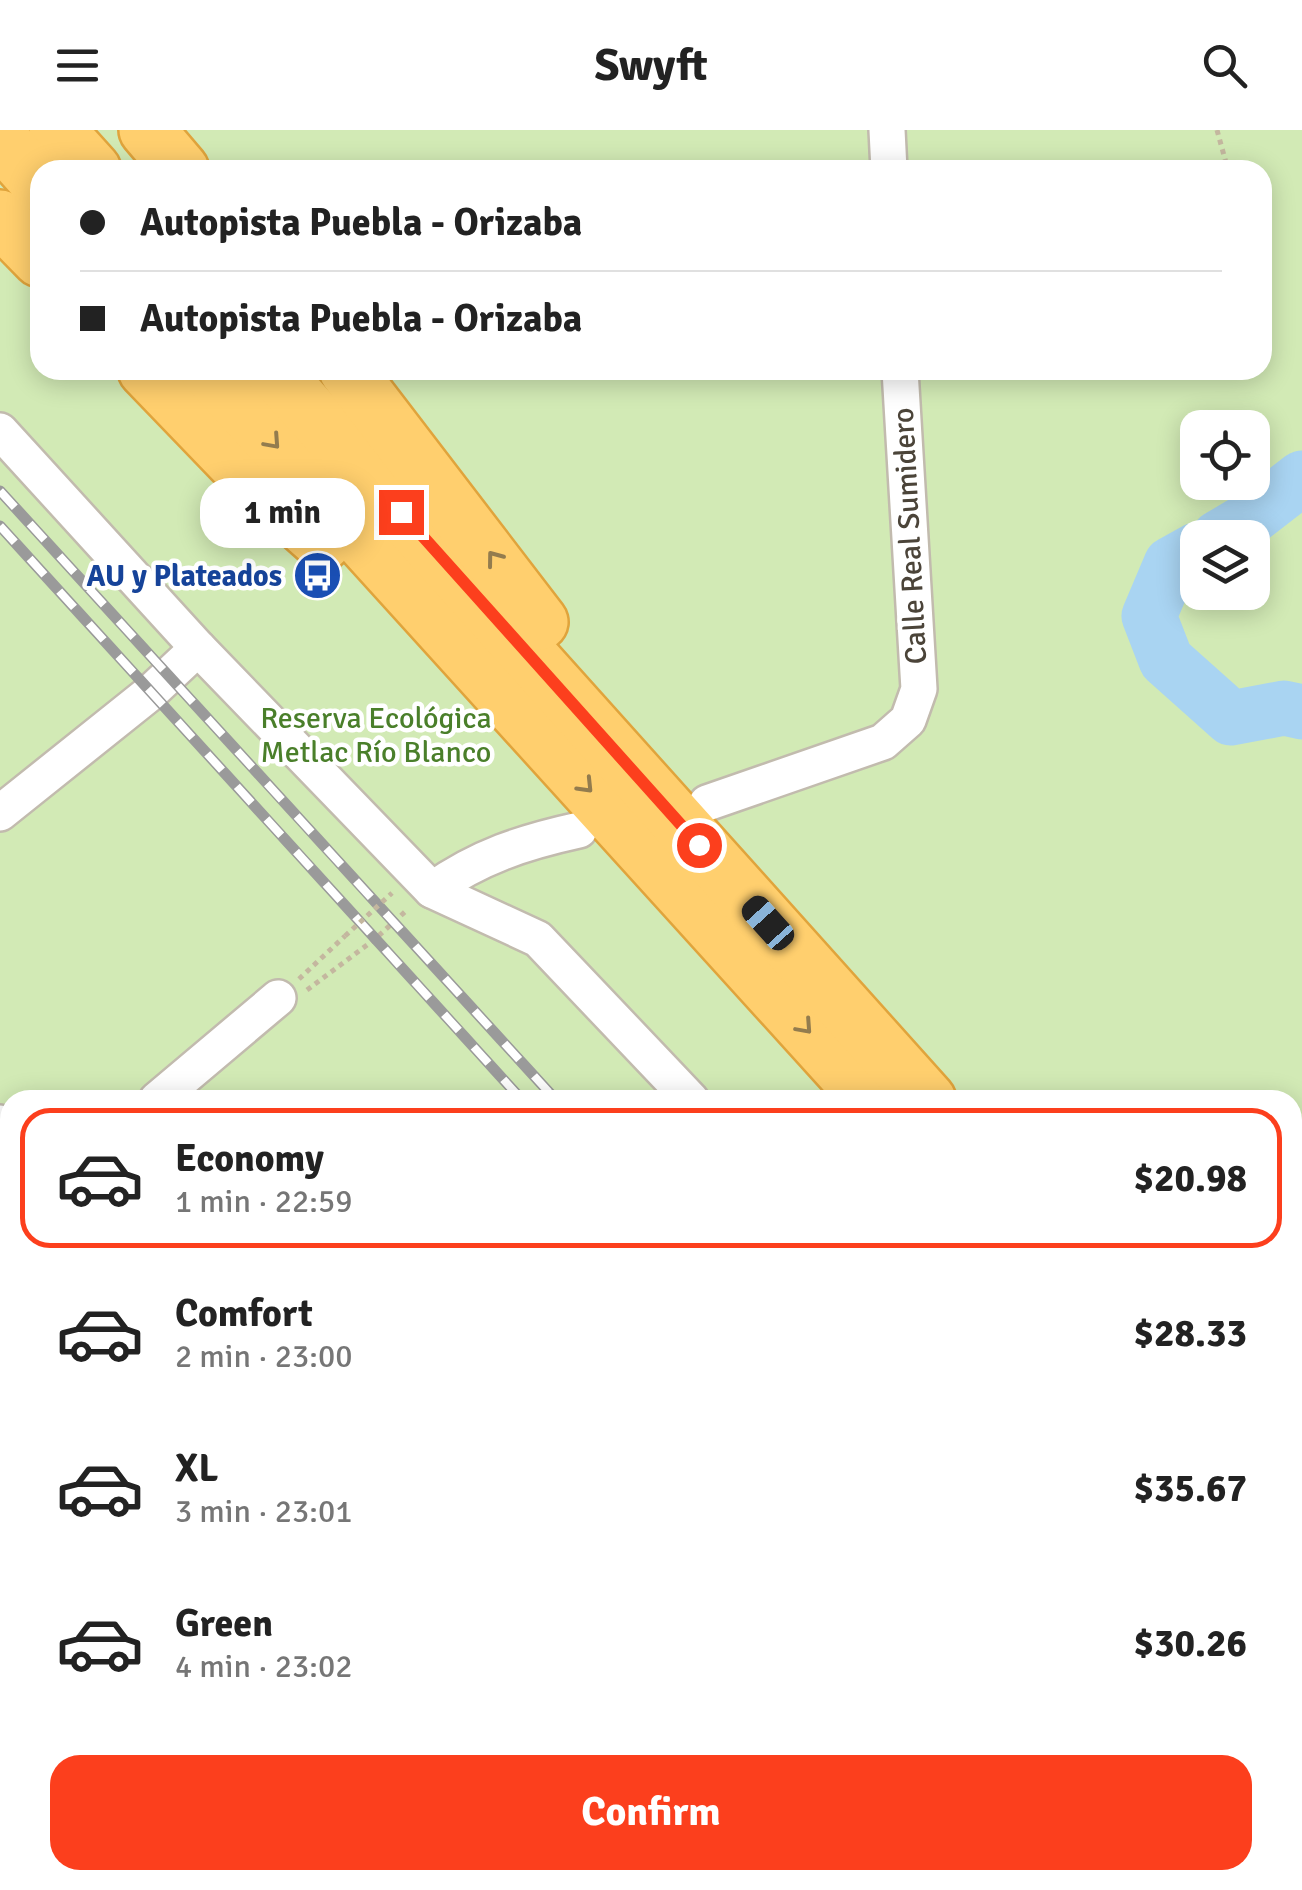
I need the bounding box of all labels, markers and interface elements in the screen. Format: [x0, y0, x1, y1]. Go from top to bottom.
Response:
icon: menu [50, 38, 105, 93]
text: Swyft [594, 38, 708, 93]
icon: search [1197, 38, 1252, 93]
text: Autopista Puebla - Orizaba [140, 199, 582, 246]
text: Autopista Puebla - Orizaba [140, 295, 582, 342]
street label: Calle Real Sumidero [885, 407, 935, 665]
map controls [1180, 410, 1270, 610]
button: locate [1180, 410, 1270, 500]
one-way arrow [261, 430, 279, 449]
callout: 1 min [201, 477, 366, 547]
route end [379, 490, 424, 535]
text: 1 min [244, 493, 321, 532]
button: layers [1180, 520, 1270, 610]
bus stop icon: AU y Plateados [291, 550, 343, 602]
one-way arrow [488, 551, 505, 569]
place label: AU y Plateados [86, 558, 282, 595]
park label: Reserva Ecológica Metlac Río Blanco [260, 700, 492, 771]
one-way arrow [574, 775, 592, 793]
route start [677, 823, 722, 868]
car [737, 891, 799, 955]
one-way arrow [793, 1015, 811, 1034]
icon: car [55, 1133, 145, 1223]
text: Economy [175, 1135, 324, 1182]
text: $20.98 [1134, 1155, 1247, 1202]
text: 1 min · 22:59 [175, 1182, 353, 1221]
icon: car [55, 1288, 145, 1378]
text: Comfort [175, 1290, 313, 1337]
text: $28.33 [1134, 1310, 1247, 1357]
text: 2 min · 23:00 [175, 1337, 353, 1376]
icon: car [55, 1443, 145, 1533]
text: XL [175, 1445, 218, 1492]
text: $35.67 [1134, 1465, 1247, 1512]
text: 3 min · 23:01 [175, 1492, 353, 1531]
icon: car [55, 1598, 145, 1688]
text: Green [175, 1600, 273, 1647]
text: $30.26 [1134, 1620, 1247, 1667]
text: 4 min · 23:02 [175, 1647, 353, 1686]
button: Confirm [50, 1755, 1252, 1870]

